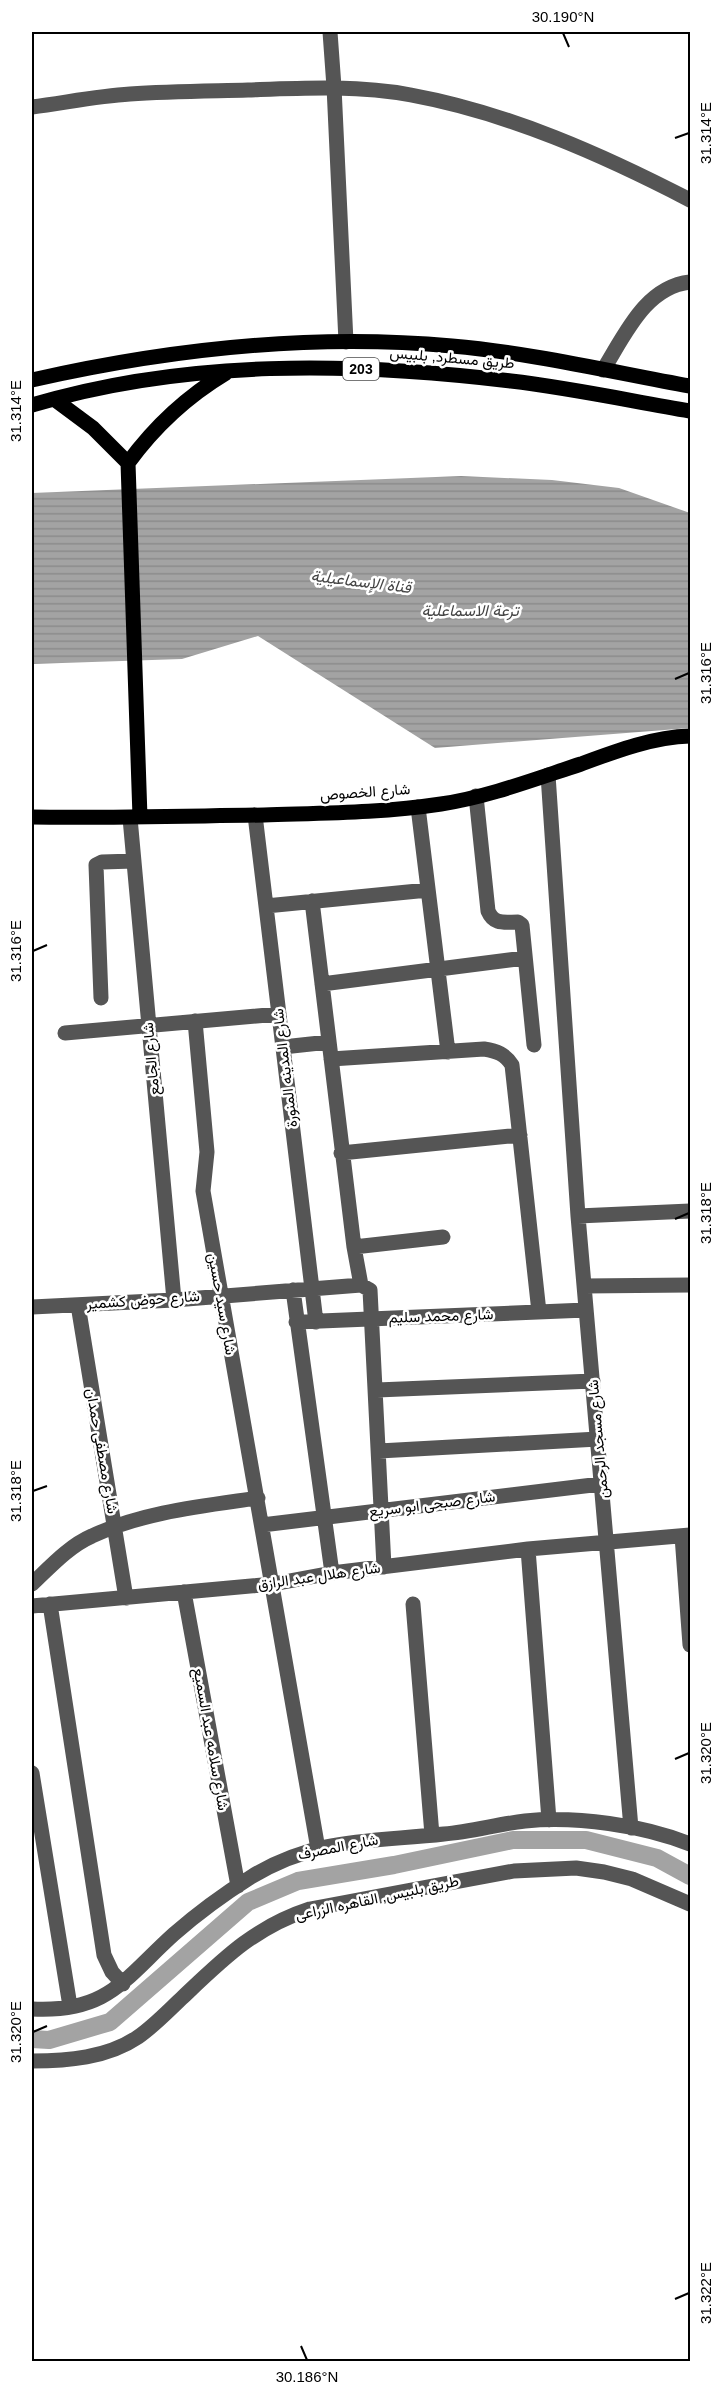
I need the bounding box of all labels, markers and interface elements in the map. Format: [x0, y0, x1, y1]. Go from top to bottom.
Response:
text: 30.190°N [532, 8, 594, 25]
text: 31.314°E [697, 102, 714, 164]
street label: طريق مسطرد, بلبيس [389, 344, 515, 373]
road number: 203 [343, 358, 379, 380]
text: 31.314°E [7, 380, 24, 442]
water label: قناة الإسماعيلية [310, 567, 414, 598]
water label: ترعة الاسماعلية [421, 602, 521, 621]
text: 31.316°E [697, 642, 714, 704]
street label: شارع الخصوص [319, 780, 411, 806]
text: 31.316°E [7, 920, 24, 982]
street label: شارع المدينه المنورة [269, 1007, 303, 1128]
street label: شارع الجامع [139, 1021, 165, 1096]
text: 31.318°E [697, 1182, 714, 1244]
street label: شارع سيد حسين [202, 1252, 240, 1357]
street label: شارع حوض كشمير [85, 1287, 201, 1315]
street label: شارع محمد سليم [388, 1305, 494, 1329]
street label: شارع مسجد الرحمن [584, 1378, 614, 1499]
street label: شارع مصطفى حمدان [80, 1387, 122, 1516]
text: 31.318°E [7, 1460, 24, 1522]
street label: شارع صبحى ابو سريع [368, 1487, 497, 1523]
street label: شارع هلال عبد الرازق [256, 1558, 382, 1596]
street label: شارع سلامه عبد السميع [188, 1666, 232, 1812]
text: 31.320°E [697, 1722, 714, 1784]
street label: شارع المصرف [296, 1830, 380, 1866]
street label: طريق بلبيس, القاهره الزراعى [294, 1872, 461, 1925]
text: 31.320°E [7, 2001, 24, 2063]
text: 31.322°E [697, 2262, 714, 2324]
text: 30.186°N [276, 2368, 338, 2385]

